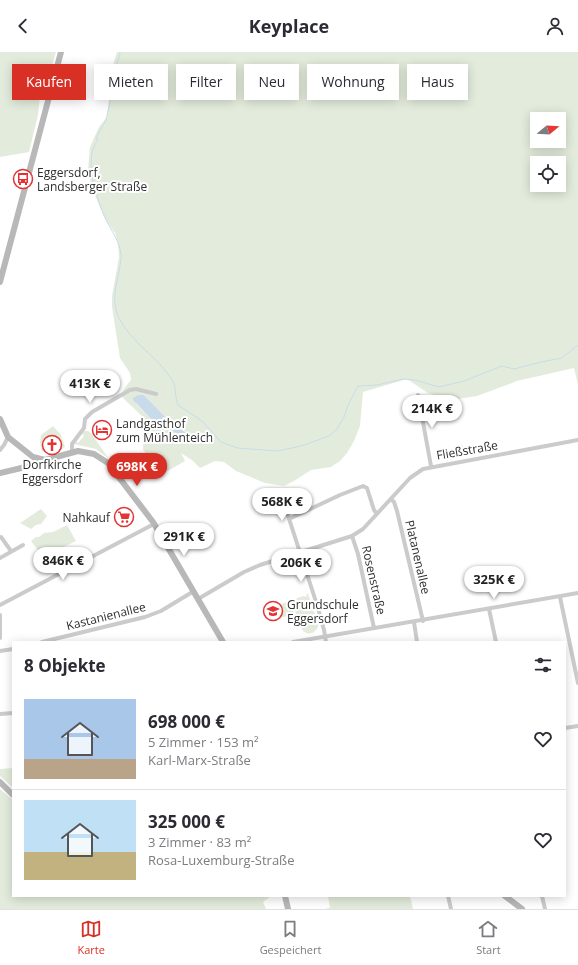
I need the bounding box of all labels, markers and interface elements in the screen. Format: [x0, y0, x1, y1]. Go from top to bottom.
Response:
text: Keyplace [249, 14, 329, 38]
icon: back [12, 15, 34, 37]
icon: person [544, 15, 566, 37]
chip: Kaufen [12, 64, 86, 100]
chip: Mieten [94, 64, 168, 100]
chip: Filter [176, 64, 236, 100]
chip: Neu [244, 64, 299, 100]
chip: Wohnung [307, 64, 399, 100]
chip: Haus [407, 64, 468, 100]
north arrow [530, 112, 566, 148]
map controls [530, 112, 566, 192]
button: locate [530, 156, 566, 192]
place label: Eggersdorf, Landsberger Straße [37, 164, 148, 195]
bus stop icon: Eggersdorf, Landsberger Straße [12, 168, 34, 190]
pin: 413K € [57, 370, 123, 404]
text: 413K € [69, 374, 111, 392]
pin: 214K € [399, 395, 465, 429]
text: 214K € [411, 399, 453, 417]
place label: Landgasthof zum Mühlenteich [116, 415, 213, 446]
hotel icon: Landgasthof zum Mühlenteich [91, 419, 113, 441]
church icon: Dorfkirche Eggersdorf [41, 434, 63, 456]
street label: Fließstraße [435, 436, 499, 464]
pin: 698K € [104, 453, 170, 487]
place label: Dorfkirche Eggersdorf [22, 456, 83, 487]
text: 698K € [116, 457, 158, 475]
pin: 568K € [249, 488, 315, 522]
text: 568K € [261, 492, 303, 510]
supermarket icon: Nahkauf [113, 506, 135, 528]
place label: Nahkauf [63, 509, 111, 526]
street label: Platanenallee [401, 518, 435, 596]
pin: 291K € [151, 523, 217, 557]
text: 291K € [163, 527, 205, 545]
street label: Rosenstraße [358, 544, 390, 616]
pin: 846K € [30, 547, 96, 581]
pin: 206K € [268, 549, 334, 583]
text: 846K € [42, 551, 84, 569]
text: 206K € [280, 553, 322, 571]
pin: 325K € [461, 566, 527, 600]
text: 325K € [473, 570, 515, 588]
place label: Grundschule Eggersdorf [287, 596, 359, 627]
street label: Kastanienallee [64, 598, 148, 634]
school or university icon: Grundschule Eggersdorf [262, 600, 284, 622]
text: 8 Objekte [24, 654, 106, 677]
icon: filters [532, 654, 554, 676]
text: 698 000 € [148, 710, 225, 733]
icon: home [56, 715, 104, 763]
icon: heart [532, 728, 554, 750]
text: 5 Zimmer · 153 m² [148, 733, 259, 751]
text: Karl-Marx-Straße [148, 751, 251, 769]
text: 325 000 € [148, 810, 225, 833]
icon: home [56, 816, 104, 864]
icon: heart [532, 829, 554, 851]
text: 3 Zimmer · 83 m² [148, 833, 251, 851]
text: Rosa-Luxemburg-Straße [148, 851, 295, 869]
tab: Karte [77, 918, 105, 957]
tab: Gespeichert [260, 918, 321, 957]
tab: Start [476, 918, 501, 957]

